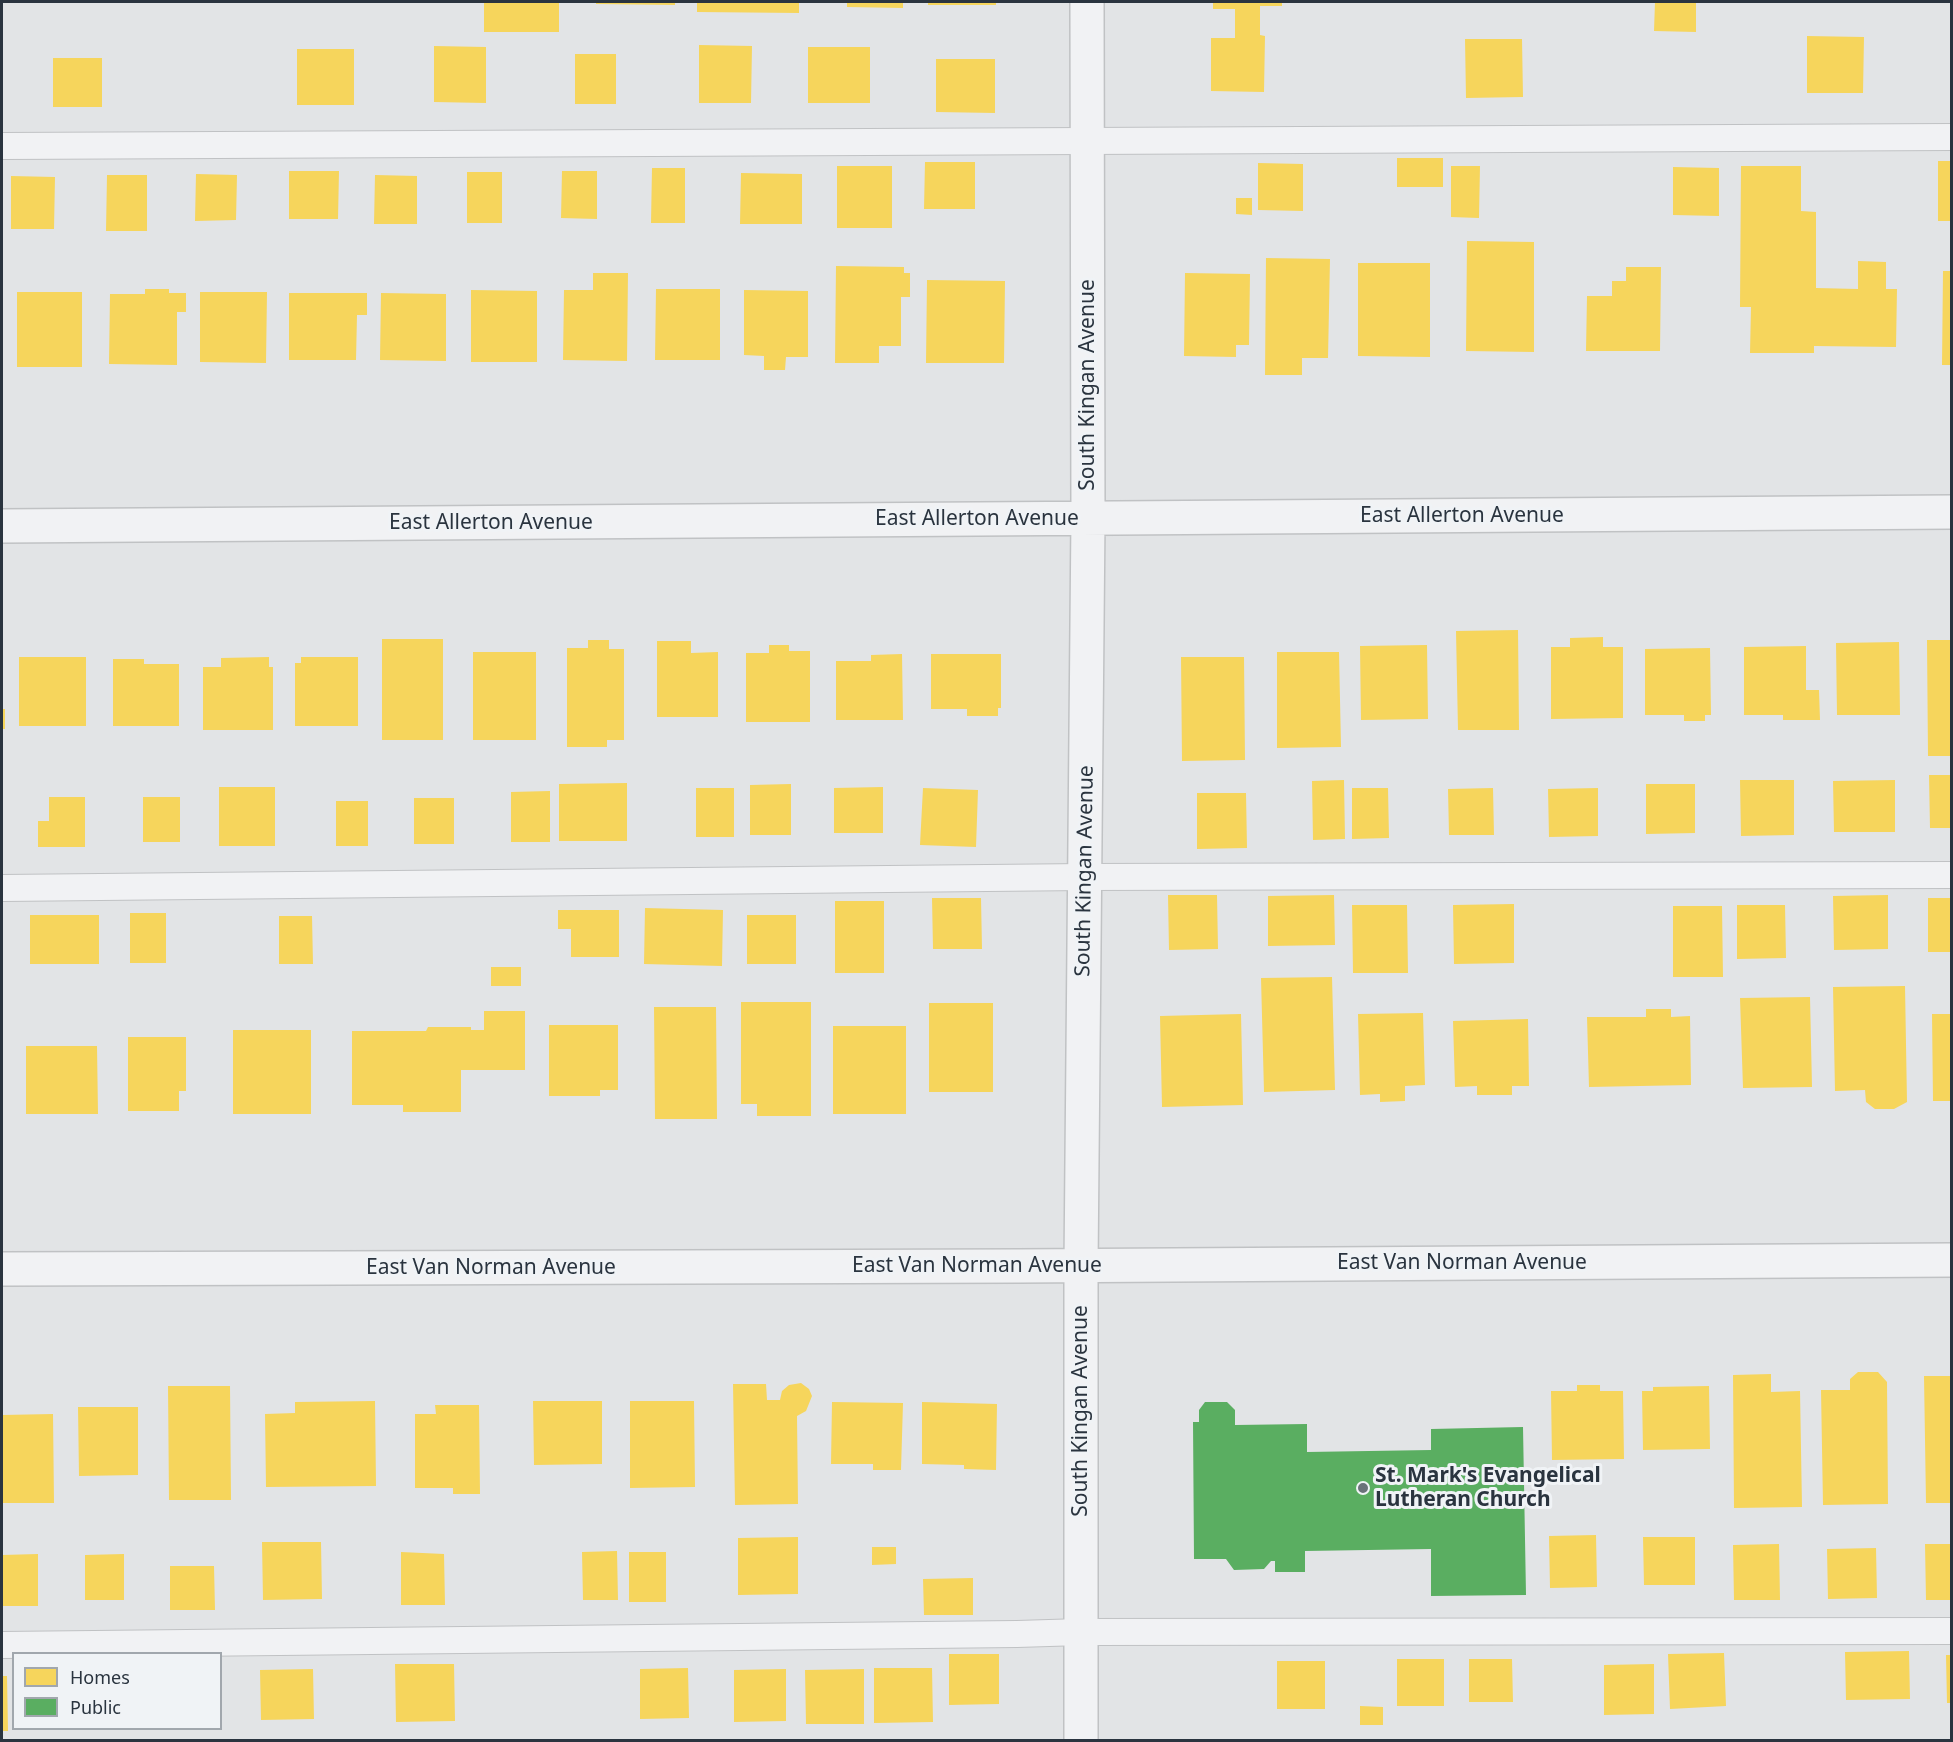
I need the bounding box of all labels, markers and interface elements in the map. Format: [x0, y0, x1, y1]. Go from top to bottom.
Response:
street label: South Kingan Avenue [1075, 279, 1101, 491]
street label: East Allerton Avenue [1360, 503, 1564, 529]
street label: East Allerton Avenue [875, 506, 1079, 532]
street label: East Allerton Avenue [389, 510, 593, 536]
street label: South Kingan Avenue [1071, 765, 1099, 977]
street label: East Van Norman Avenue [1337, 1250, 1587, 1276]
street label: East Van Norman Avenue [852, 1253, 1102, 1279]
street label: East Van Norman Avenue [366, 1255, 616, 1281]
street label: South Kingan Avenue [1068, 1305, 1094, 1517]
place label: St. Mark's Evangelical Lutheran Church [1375, 1463, 1601, 1513]
marker: St. Mark's Evangelical Lutheran Church [1356, 1481, 1370, 1495]
legend [12, 1652, 222, 1730]
text: Homes [70, 1665, 130, 1689]
text: Public [70, 1695, 121, 1719]

